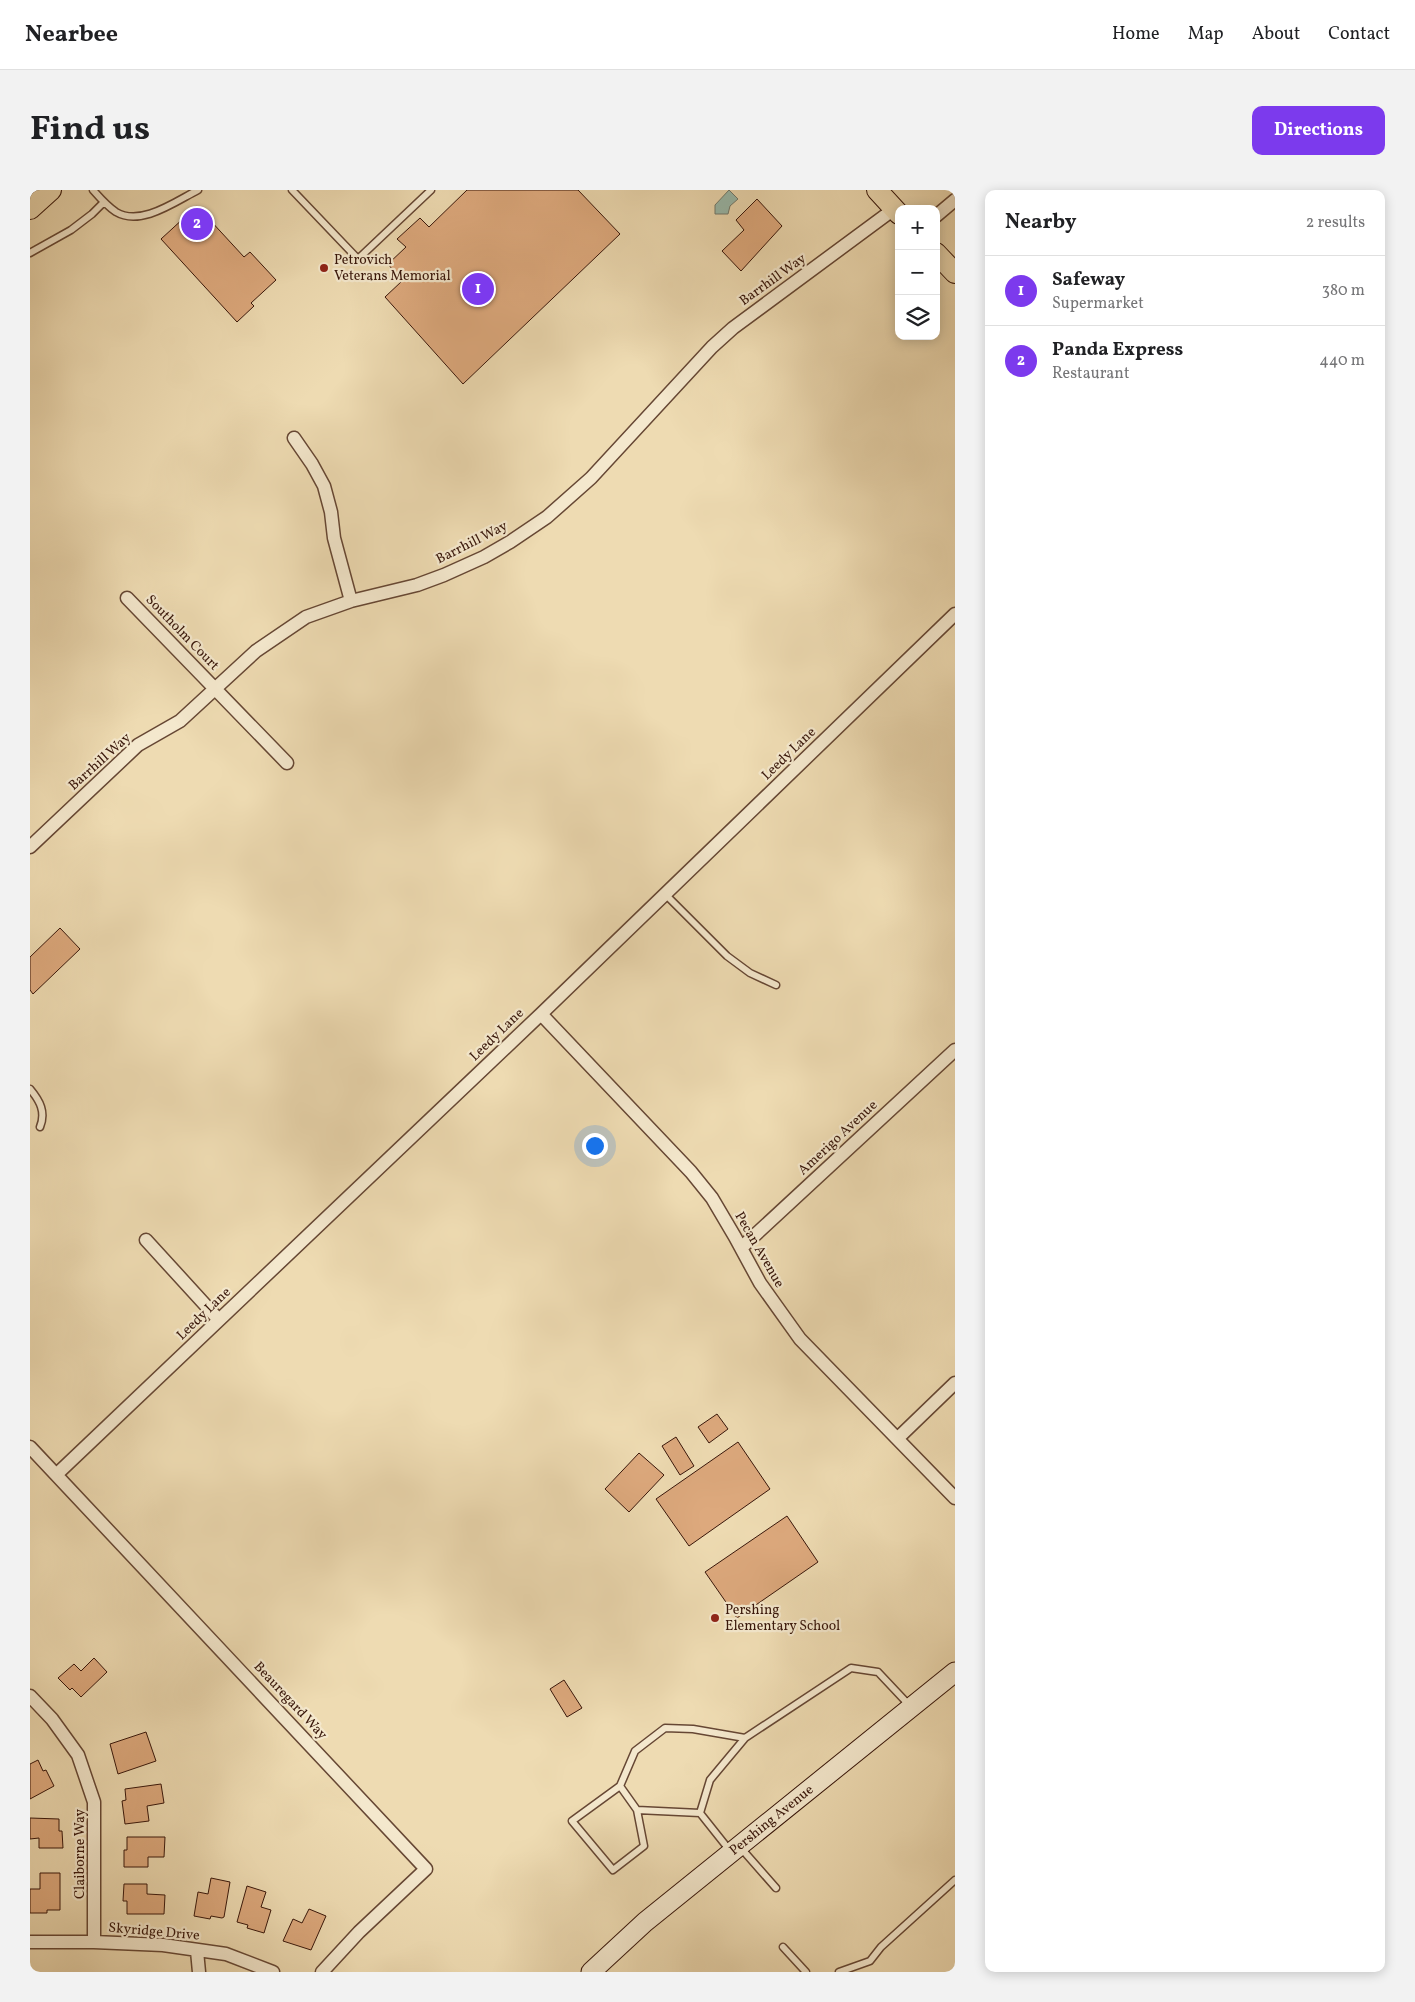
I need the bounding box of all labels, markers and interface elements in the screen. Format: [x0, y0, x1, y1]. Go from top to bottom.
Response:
text: Nearbee [25, 18, 118, 52]
text: Home [1112, 22, 1160, 47]
text: Map [1188, 22, 1224, 47]
text: About [1252, 22, 1300, 47]
text: Contact [1328, 22, 1390, 47]
text: Find us [30, 106, 150, 154]
button: Directions [1252, 106, 1385, 155]
pin: 2 [181, 205, 213, 243]
map controls [895, 205, 940, 340]
button: + [895, 205, 940, 250]
text: Nearby [1005, 208, 1076, 237]
text: 2 results [1306, 212, 1365, 234]
street label: Barrhill Way [736, 249, 810, 311]
button: − [895, 250, 940, 295]
place label: Petrovich Veterans Memorial [334, 251, 451, 286]
marker: Petrovich Veterans Memorial [318, 262, 330, 274]
text: Safeway [1052, 267, 1125, 293]
pin: 1 [462, 270, 494, 308]
text: 1 [1018, 280, 1024, 302]
text: 380 m [1322, 280, 1365, 302]
text: Supermarket [1052, 293, 1144, 315]
button: layers [895, 295, 940, 340]
text: Panda Express [1052, 337, 1183, 363]
text: 2 [1017, 350, 1025, 372]
text: 440 m [1319, 350, 1365, 372]
text: Restaurant [1052, 363, 1130, 385]
street label: Barrhill Way [433, 517, 511, 569]
street label: Southolm Court [141, 591, 223, 675]
street label: Leedy Lane [758, 723, 821, 785]
street label: Barrhill Way [65, 729, 136, 795]
street label: Leedy Lane [466, 1004, 529, 1066]
street label: Amerigo Avenue [794, 1096, 882, 1180]
your location [582, 1133, 608, 1159]
street label: Pecan Avenue [730, 1209, 789, 1292]
street label: Leedy Lane [173, 1283, 236, 1345]
place label: Pershing Elementary School [725, 1601, 840, 1636]
marker: Pershing Elementary School [709, 1612, 721, 1624]
street label: Beauregard Way [249, 1658, 331, 1744]
street label: Pershing Avenue [725, 1780, 818, 1860]
street label: Claiborne Way [71, 1809, 90, 1899]
street label: Skyridge Drive [108, 1919, 201, 1945]

